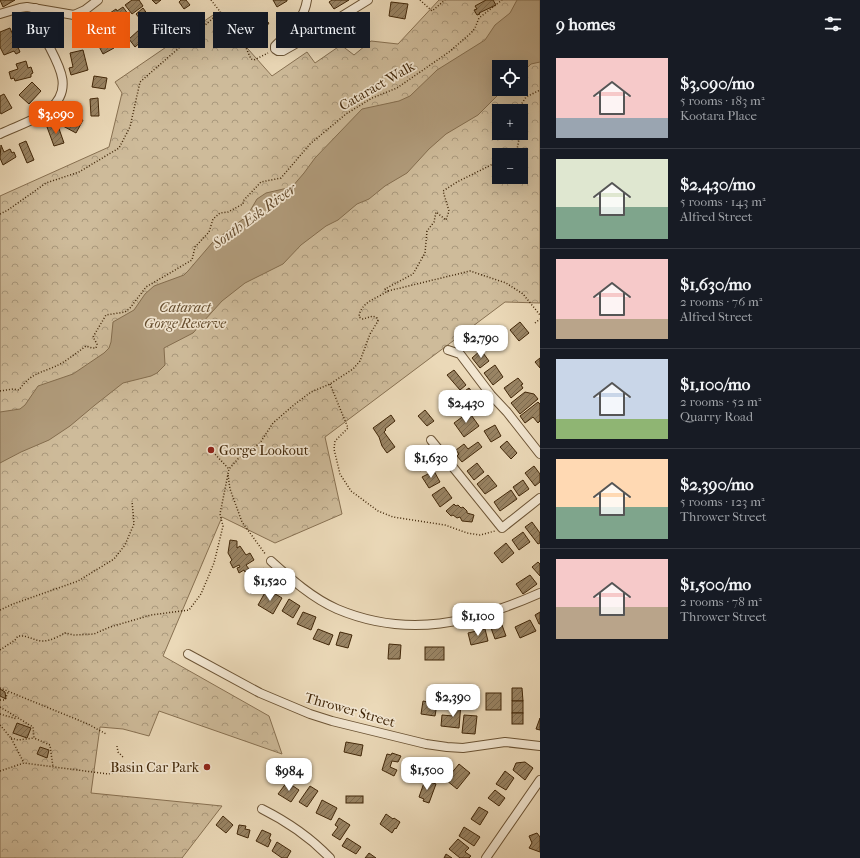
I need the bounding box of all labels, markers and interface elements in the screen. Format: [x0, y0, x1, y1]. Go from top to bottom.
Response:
chip: Buy [12, 12, 64, 48]
chip: Rent [72, 12, 130, 48]
chip: Filters [138, 12, 205, 48]
chip: New [213, 12, 268, 48]
chip: Apartment [276, 12, 370, 48]
icon: filters [822, 13, 844, 35]
text: 9 homes [556, 14, 615, 34]
street label: Cataract Walk [336, 57, 418, 114]
map controls [492, 60, 528, 184]
button: locate [492, 60, 528, 96]
text: $3,090/mo [680, 73, 754, 93]
icon: home [588, 74, 636, 122]
text: 5 rooms · 183 m² [680, 93, 765, 108]
pin: $3,090 [23, 101, 89, 135]
button: + [492, 104, 528, 140]
text: $3,090 [38, 106, 74, 121]
text: Kootara Place [680, 108, 757, 123]
button: − [492, 148, 528, 184]
text: $2,430/mo [680, 174, 755, 194]
icon: home [588, 175, 636, 223]
water label: South Esk River [208, 179, 301, 253]
text: 5 rooms · 143 m² [680, 194, 766, 209]
text: Alfred Street [680, 209, 752, 224]
text: $1,630/mo [680, 274, 751, 294]
icon: home [588, 275, 636, 323]
text: 2 rooms · 76 m² [680, 294, 762, 309]
park label: Cataract Gorge Reserve [144, 299, 226, 332]
text: Alfred Street [680, 309, 752, 324]
pin: $2,790 [448, 325, 514, 359]
text: $2,790 [463, 330, 499, 345]
text: $1,100/mo [680, 374, 751, 394]
icon: home [588, 375, 636, 423]
pin: $2,430 [433, 390, 499, 424]
text: 2 rooms · 52 m² [680, 394, 761, 409]
text: $2,430 [447, 395, 485, 410]
text: Quarry Road [680, 409, 753, 424]
place label: Gorge Lookout [219, 442, 309, 459]
marker: Gorge Lookout [206, 445, 216, 455]
pin: $1,630 [398, 445, 464, 479]
text: $1,630 [414, 450, 448, 465]
text: $2,390/mo [680, 474, 754, 494]
icon: home [588, 475, 636, 523]
text: 5 rooms · 123 m² [680, 494, 765, 509]
text: Thrower Street [680, 509, 767, 524]
pin: $1,520 [237, 568, 303, 602]
text: $1,520 [253, 573, 287, 588]
text: $1,500/mo [680, 574, 751, 594]
icon: home [588, 575, 636, 623]
text: 2 rooms · 78 m² [680, 594, 762, 609]
pin: $1,100 [445, 603, 511, 637]
text: $1,100 [461, 608, 495, 623]
text: Thrower Street [680, 609, 767, 624]
pin: $2,390 [420, 684, 486, 718]
street label: Thrower Street [303, 689, 397, 731]
text: $2,390 [435, 689, 471, 704]
pin: $1,500 [394, 757, 460, 791]
pin: $984 [265, 758, 313, 792]
place label: Basin Car Park [110, 759, 200, 776]
marker: Basin Car Park [202, 762, 212, 772]
text: $1,500 [410, 762, 444, 777]
text: $984 [275, 763, 303, 778]

